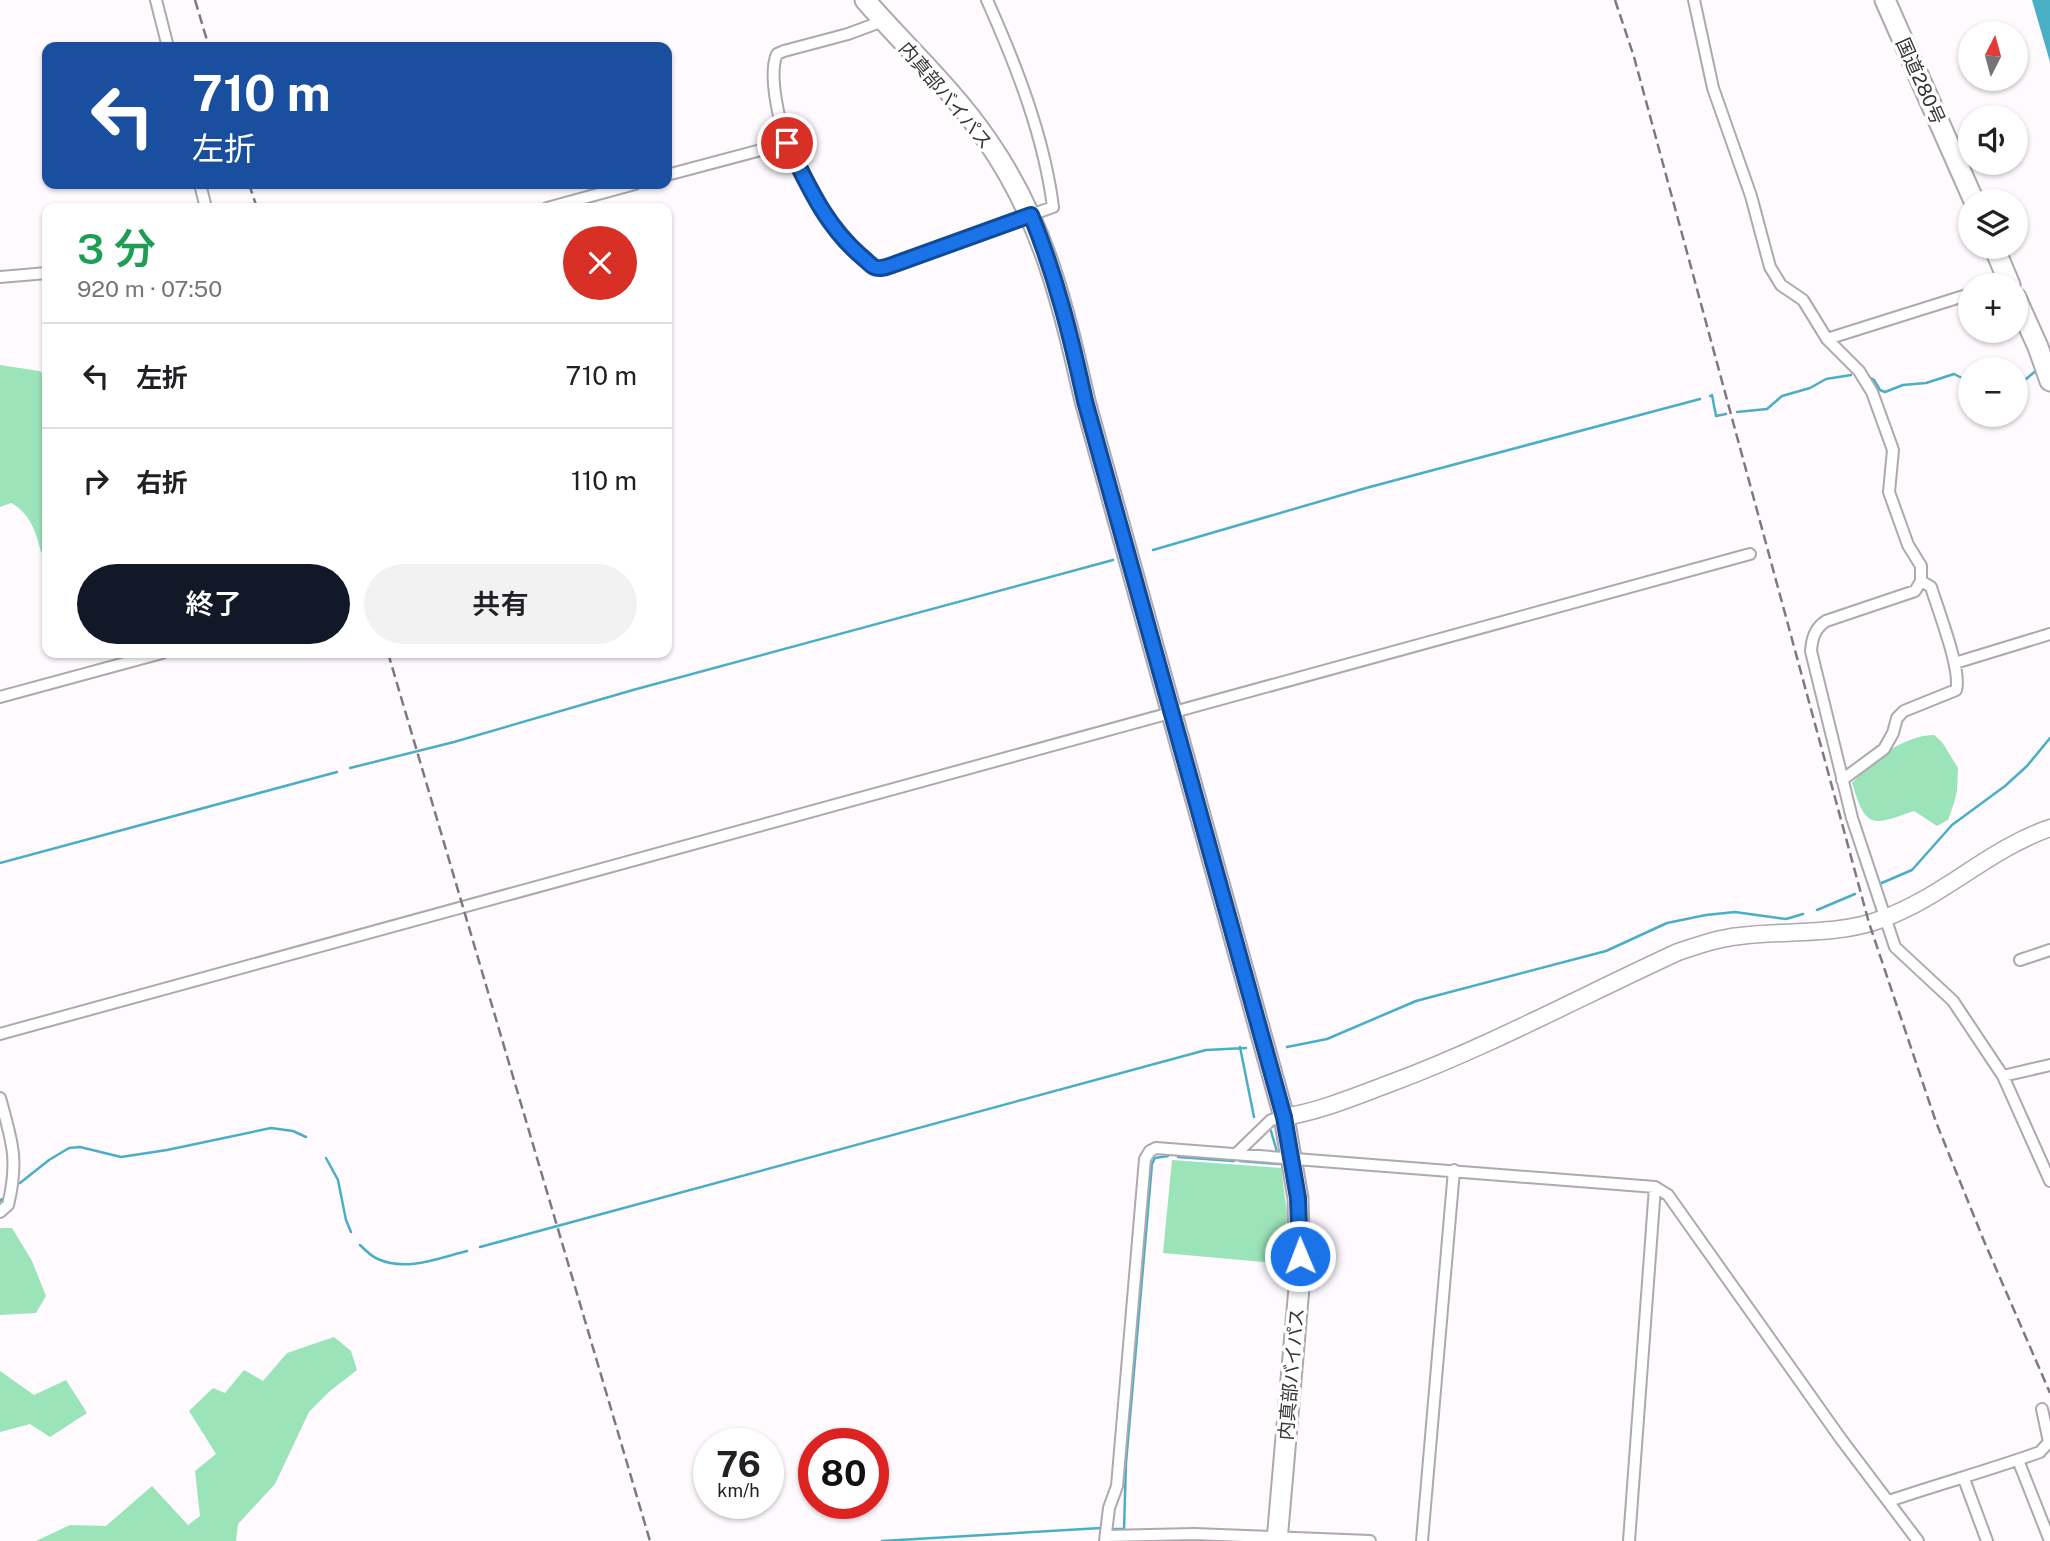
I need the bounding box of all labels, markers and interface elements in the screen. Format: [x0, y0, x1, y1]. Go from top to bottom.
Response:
north arrow [1958, 21, 2028, 91]
map controls [1958, 21, 2028, 427]
street label: 国道280号 [1892, 34, 1950, 128]
street label: 内真部バイパス [895, 37, 997, 153]
text: 710 m [192, 64, 331, 122]
icon: left [77, 70, 168, 161]
button: sound [1958, 105, 2028, 175]
pin [757, 113, 817, 173]
icon: arrive [768, 124, 806, 162]
text: 左折 [192, 130, 256, 167]
button: layers [1958, 189, 2028, 259]
text: 3 分 [77, 224, 156, 273]
button: close [563, 226, 637, 300]
button: + [1958, 273, 2028, 343]
text: 920 m · 07:50 [77, 275, 222, 302]
icon: left [77, 357, 115, 395]
button: − [1958, 357, 2028, 427]
text: 710 m [566, 360, 637, 391]
text: 左折 [136, 362, 188, 393]
icon: right [77, 462, 115, 500]
text: 110 m [571, 465, 637, 496]
text: 右折 [136, 467, 188, 498]
button: 終了 [77, 564, 350, 644]
button: 共有 [364, 564, 637, 644]
position arrow [1263, 1219, 1337, 1293]
street label: 内真部バイパス [1274, 1307, 1308, 1441]
speed limit sign: 80 [798, 1428, 889, 1519]
text: 76 [716, 1444, 761, 1485]
text: km/h [717, 1480, 760, 1501]

